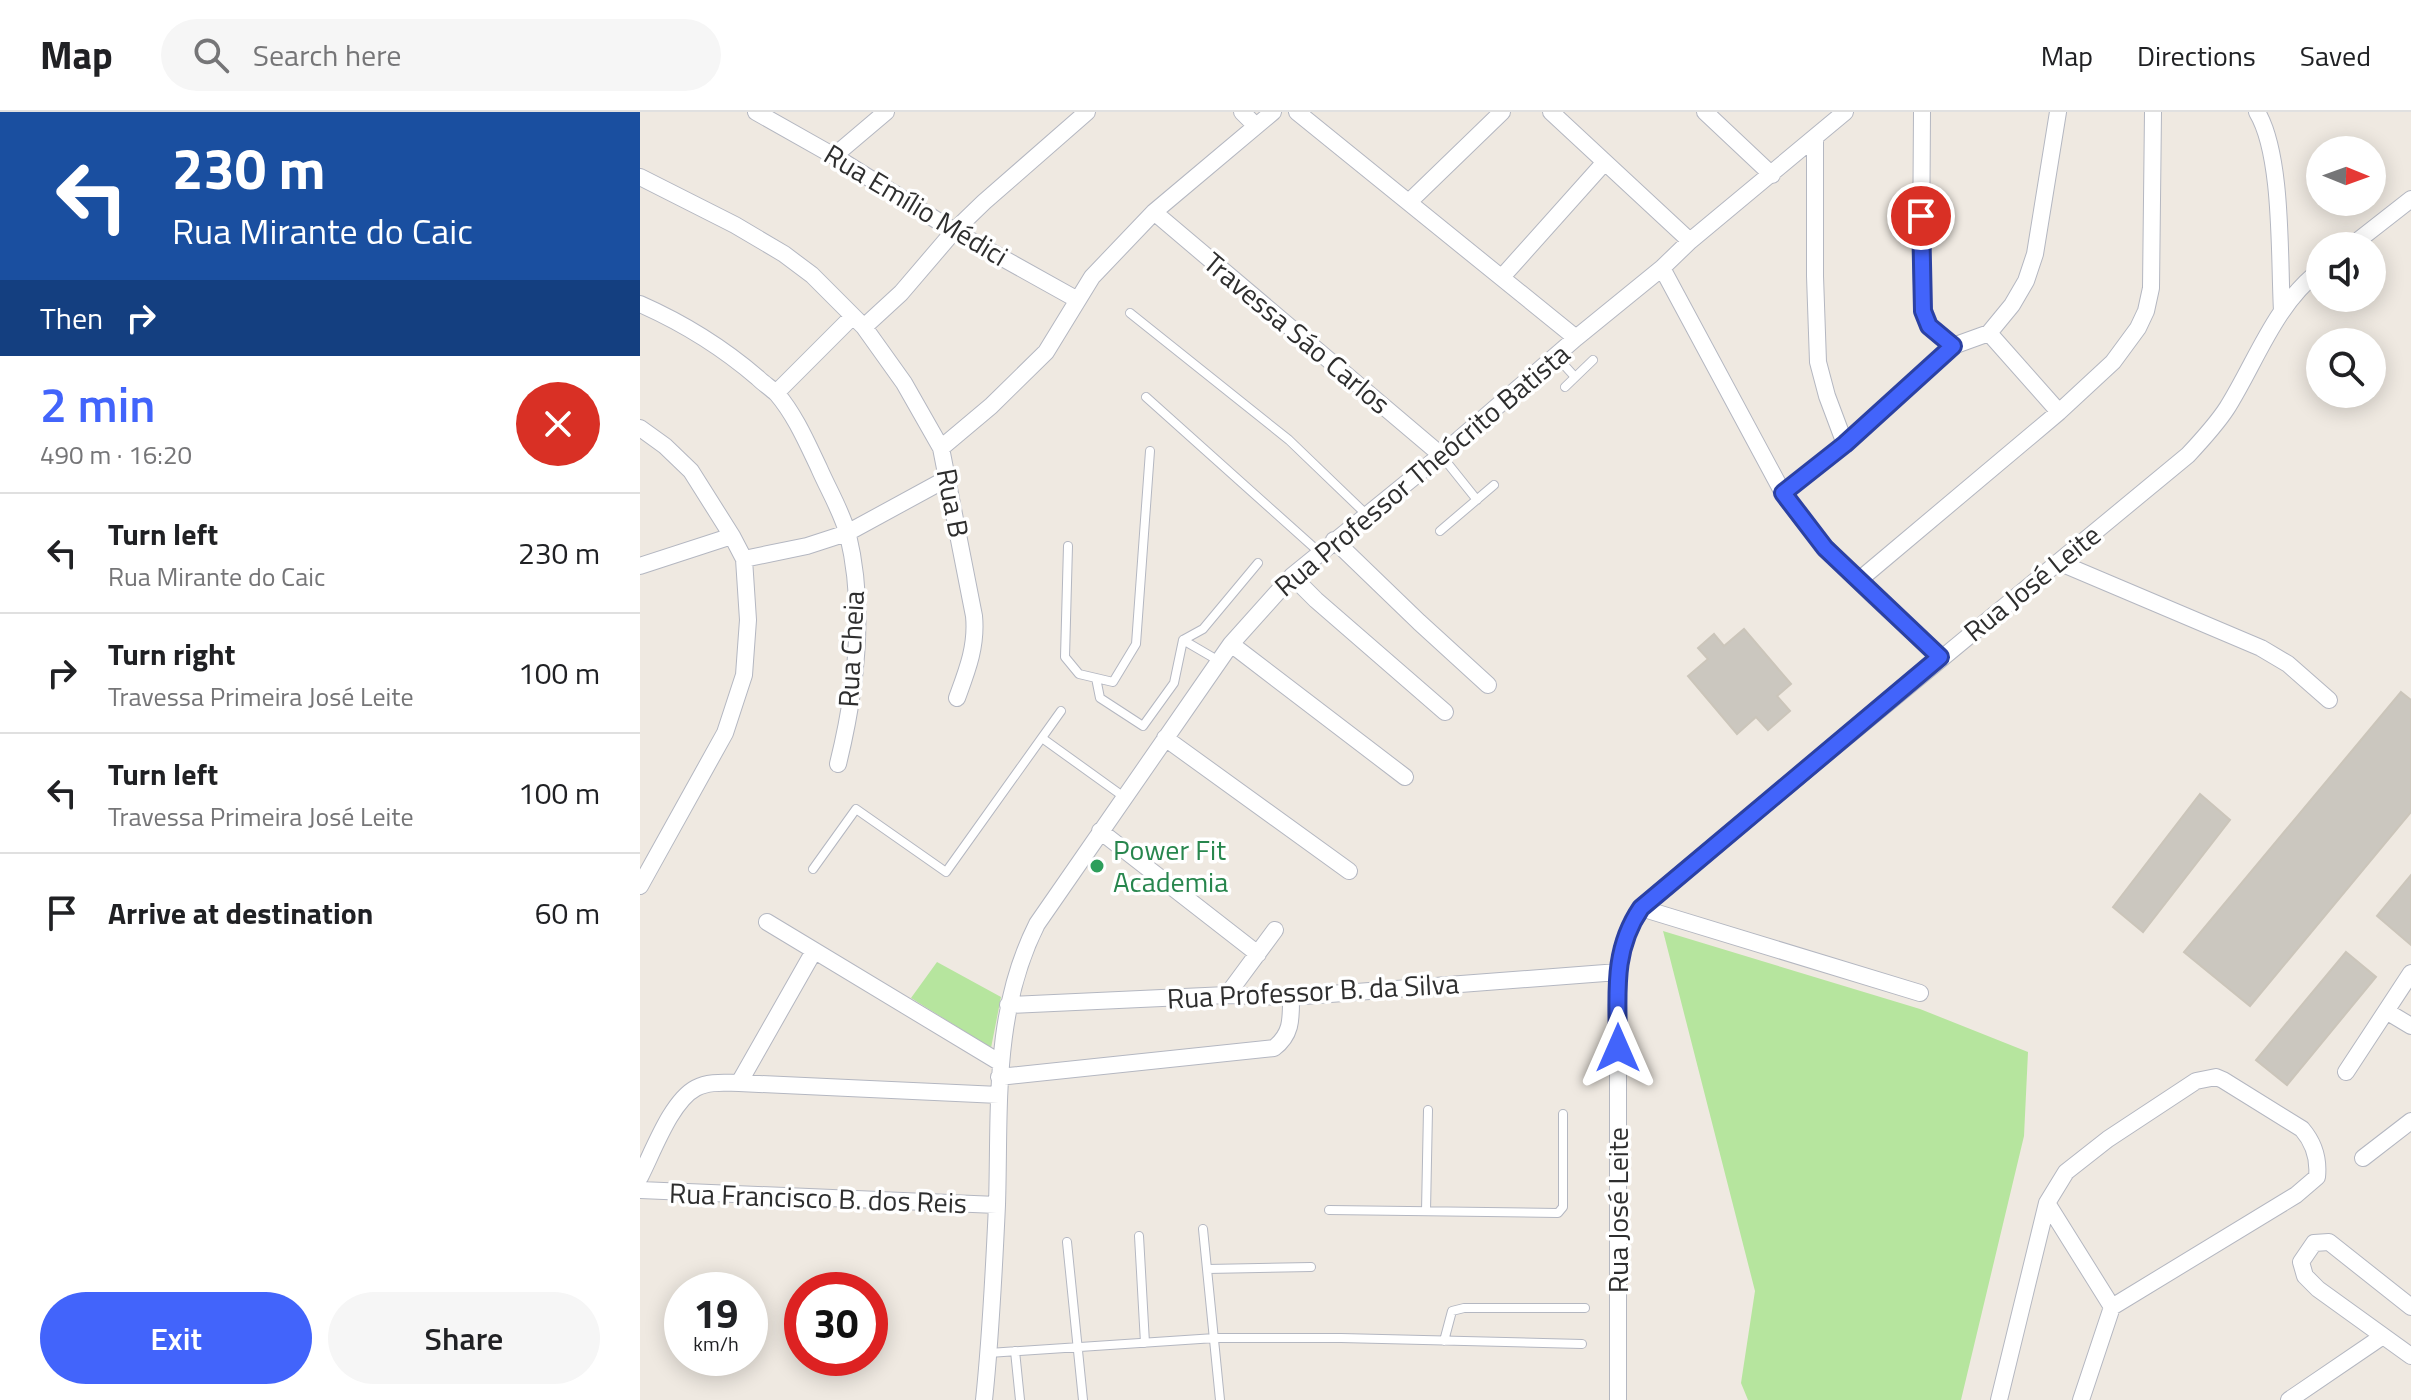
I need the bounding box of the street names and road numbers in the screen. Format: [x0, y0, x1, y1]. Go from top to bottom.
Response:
street label: Rua Emílio Médici [816, 133, 1016, 277]
street label: Travessa Sáo Carlos [1194, 241, 1400, 424]
street label: Rua Professor Theócrito Batista [1264, 333, 1579, 606]
street label: Rua B [926, 465, 981, 541]
street label: Rua José Leite [1954, 514, 2110, 651]
street label: Rua Cheia [826, 590, 875, 708]
street label: Rua Professor B. da Silva [1166, 961, 1460, 1020]
street label: Rua José Leite [1596, 1127, 1639, 1293]
street label: Rua Francisco B. dos Reis [668, 1171, 968, 1224]

